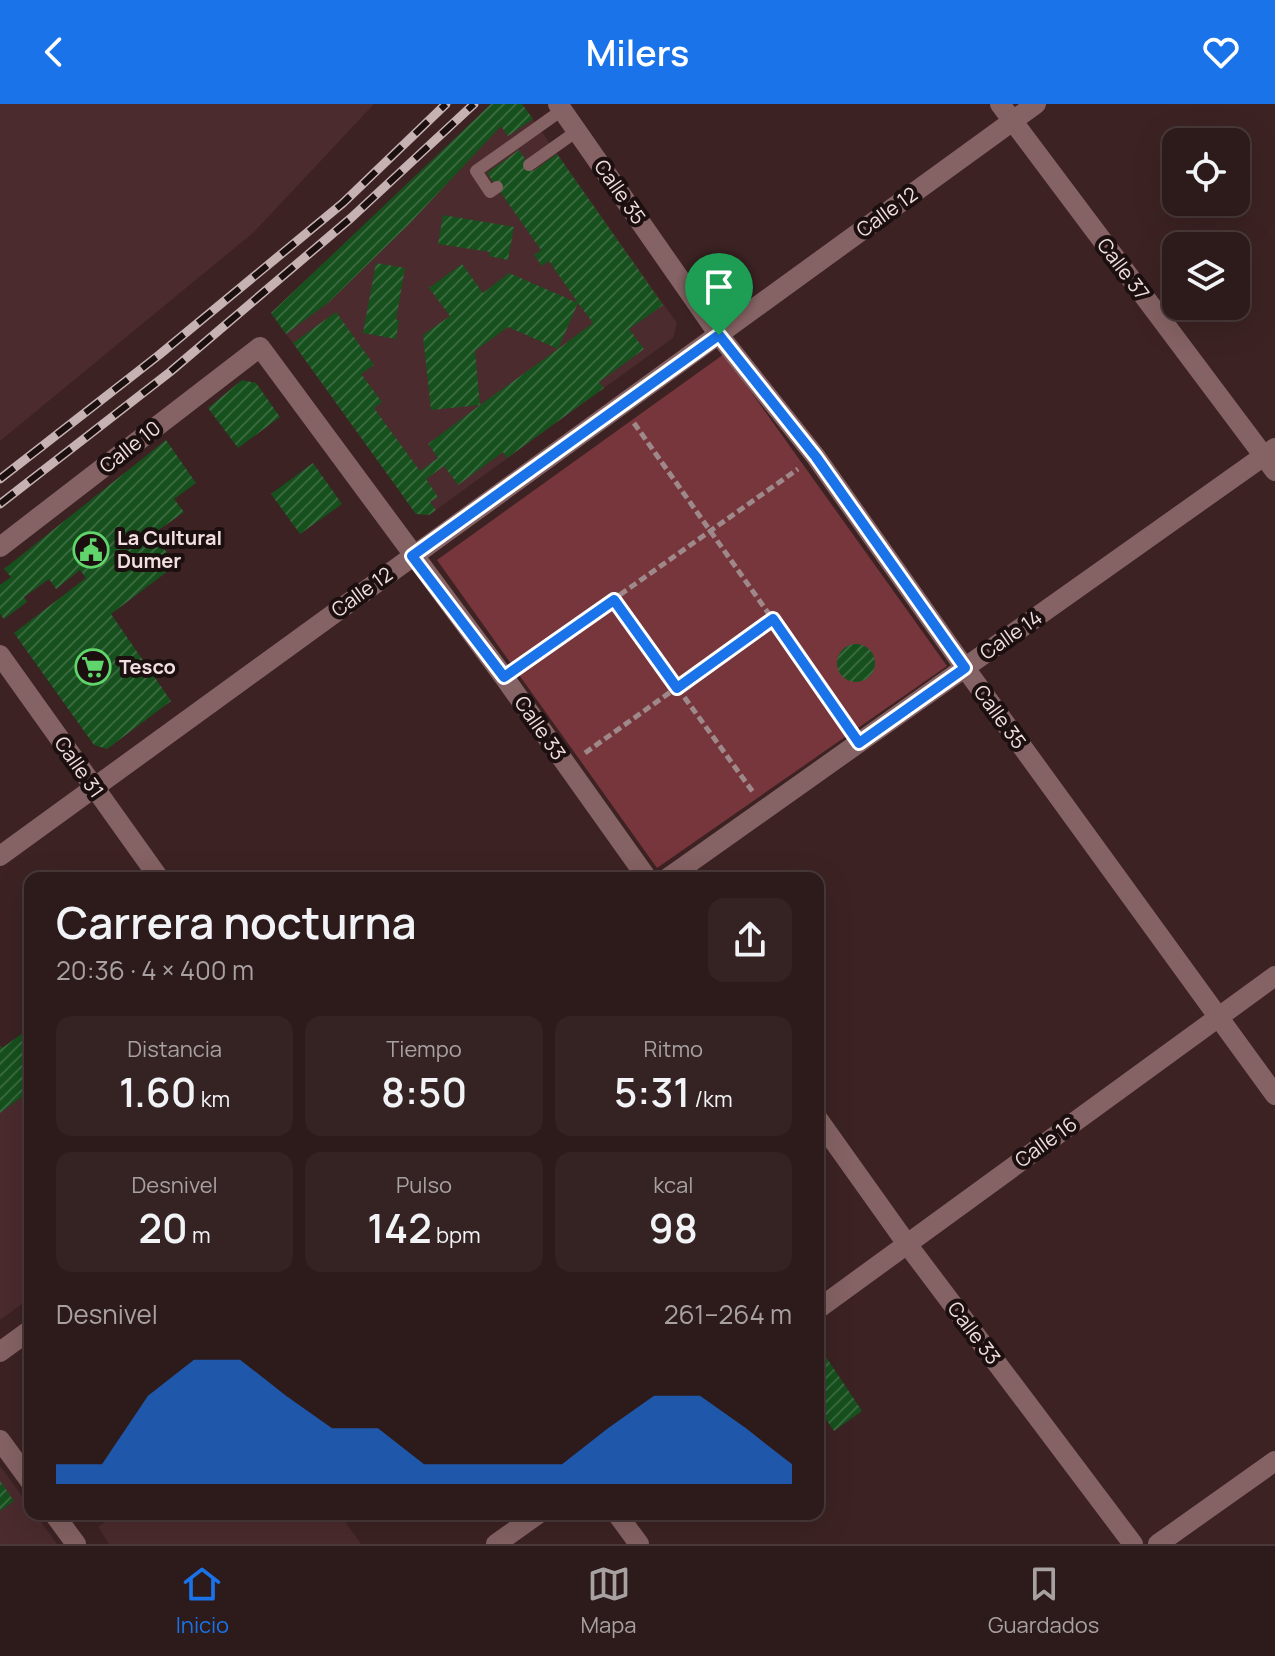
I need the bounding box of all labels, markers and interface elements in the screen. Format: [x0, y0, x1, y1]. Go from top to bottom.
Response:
text: Milers [586, 28, 689, 77]
icon: back [32, 30, 76, 74]
icon: heart [1199, 30, 1243, 74]
map controls [1162, 128, 1250, 320]
button: locate [1162, 128, 1250, 216]
street label: Calle 35 [588, 154, 652, 229]
street label: Calle 12 [851, 180, 923, 243]
street label: Calle 37 [1091, 232, 1156, 305]
button: layers [1162, 232, 1250, 320]
pin [685, 253, 753, 335]
icon: arrive [697, 265, 741, 309]
street label: Calle 10 [94, 414, 166, 479]
place label: La Cultural Dumer [117, 524, 222, 574]
public building icon: La Cultural Dumer [72, 531, 110, 569]
street label: Calle 12 [326, 560, 398, 623]
street label: Calle 14 [974, 603, 1047, 666]
supermarket icon: Tesco [74, 648, 112, 686]
place label: Tesco [119, 653, 176, 680]
street label: Calle 35 [968, 679, 1033, 754]
street label: Calle 33 [509, 690, 572, 765]
street label: Calle 31 [48, 731, 110, 803]
text: Carrera nocturna [56, 892, 417, 952]
button: share [708, 898, 792, 982]
text: 20:36 · 4 × 400 m [56, 952, 254, 988]
text: Distancia [127, 1034, 222, 1064]
text: Tiempo [386, 1034, 462, 1064]
text: Ritmo [644, 1034, 703, 1064]
text: 1.60 [119, 1064, 196, 1119]
text: 8:50 [381, 1064, 467, 1119]
text: 5:31 [614, 1064, 690, 1119]
text: km [196, 1084, 230, 1114]
text: /km [690, 1084, 733, 1114]
street label: Calle 16 [1009, 1110, 1082, 1173]
text: Desnivel [132, 1170, 218, 1200]
text: Pulso [396, 1170, 452, 1200]
text: kcal [653, 1170, 693, 1200]
text: 20 [139, 1200, 188, 1255]
text: 142 [367, 1200, 432, 1255]
text: 98 [649, 1200, 698, 1255]
text: m [188, 1220, 211, 1250]
text: bpm [432, 1220, 481, 1250]
text: Desnivel [56, 1296, 158, 1332]
text: 261–264 m [664, 1296, 792, 1332]
street label: Calle 33 [942, 1296, 1007, 1370]
tab: Inicio [176, 1562, 229, 1640]
tab: Mapa [581, 1562, 637, 1640]
tab: Guardados [988, 1562, 1099, 1640]

